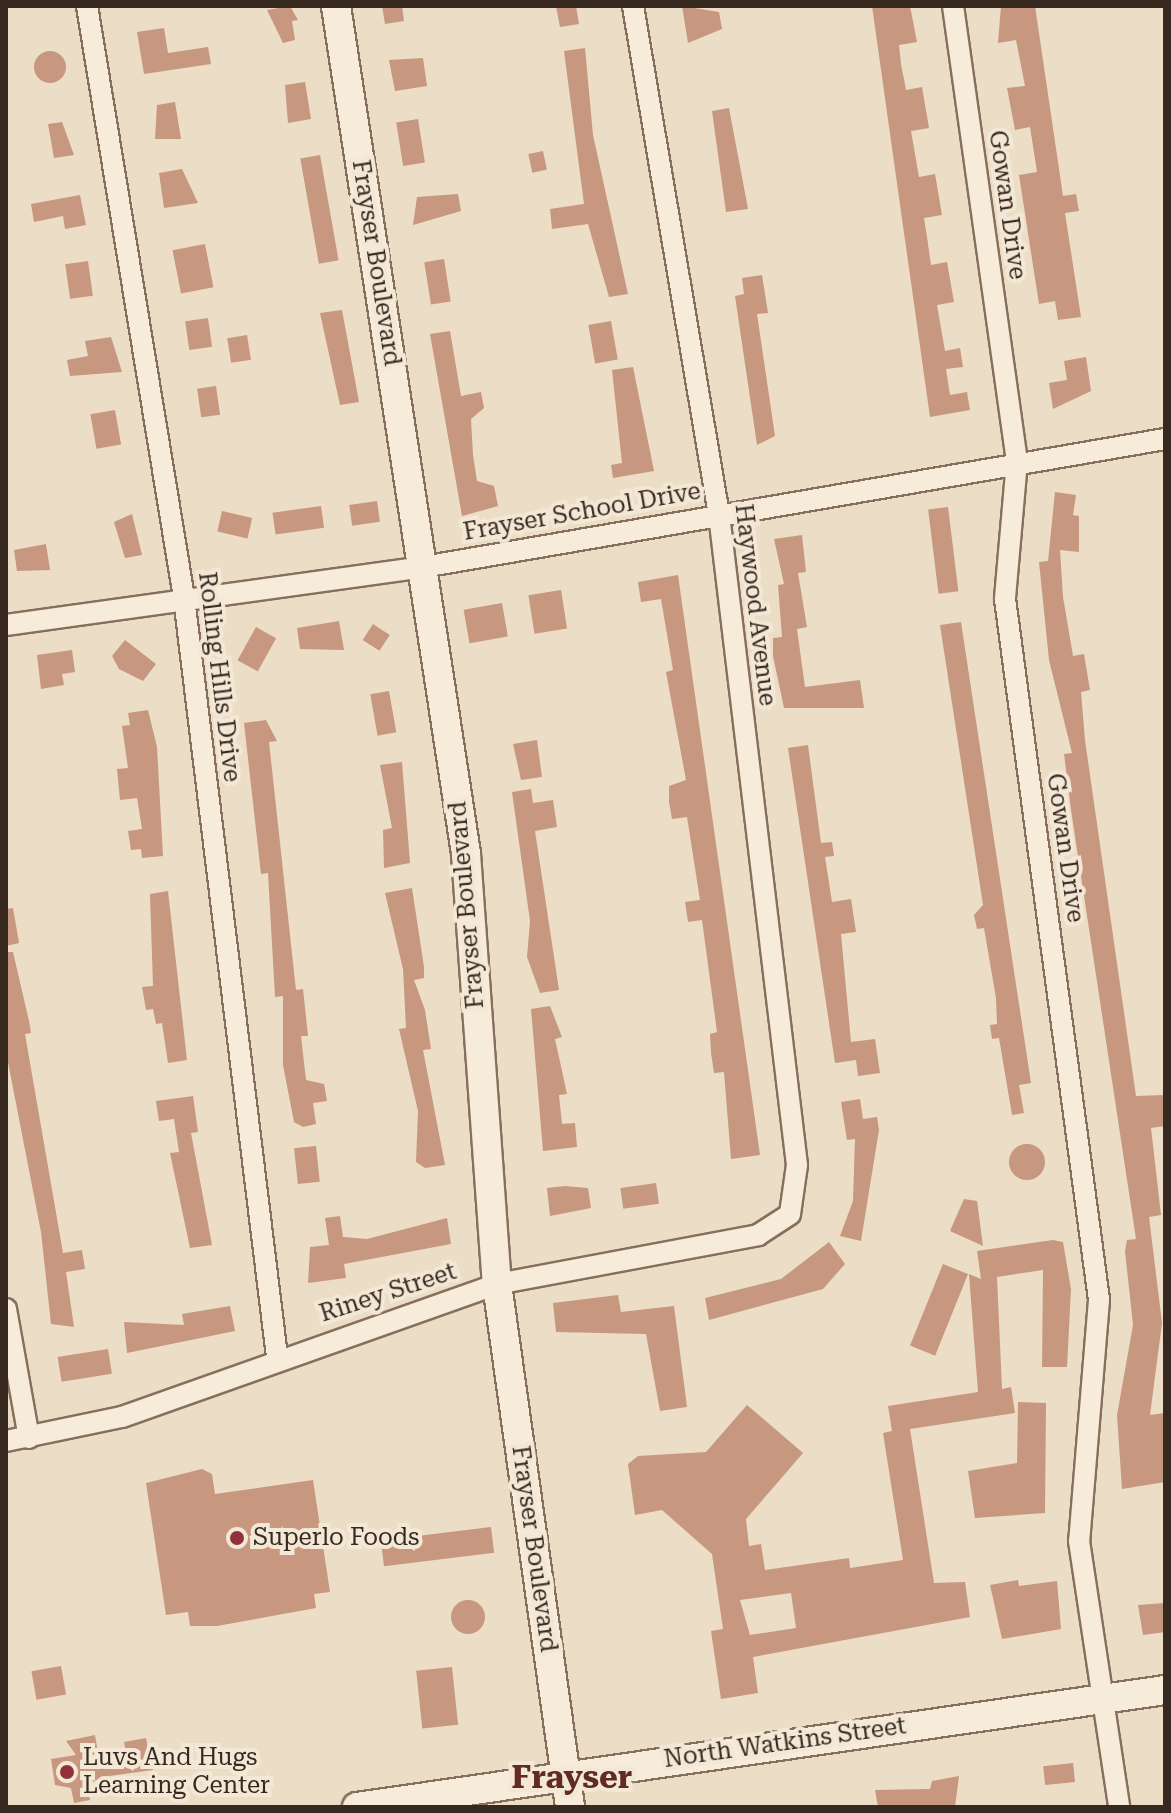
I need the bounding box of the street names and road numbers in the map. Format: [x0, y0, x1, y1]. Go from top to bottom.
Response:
street label: Gowan Drive [982, 129, 1032, 281]
street label: Frayser Boulevard [345, 158, 407, 368]
street label: Frayser School Drive [461, 477, 703, 547]
street label: Haywood Avenue [728, 502, 782, 708]
street label: Rolling Hills Drive [192, 570, 246, 784]
street label: Gowan Drive [1040, 772, 1090, 924]
street label: Frayser Boulevard [444, 800, 490, 1010]
street label: Riney Street [316, 1257, 460, 1329]
street label: Frayser Boulevard [505, 1444, 563, 1654]
street label: North Watkins Street [662, 1712, 908, 1774]

